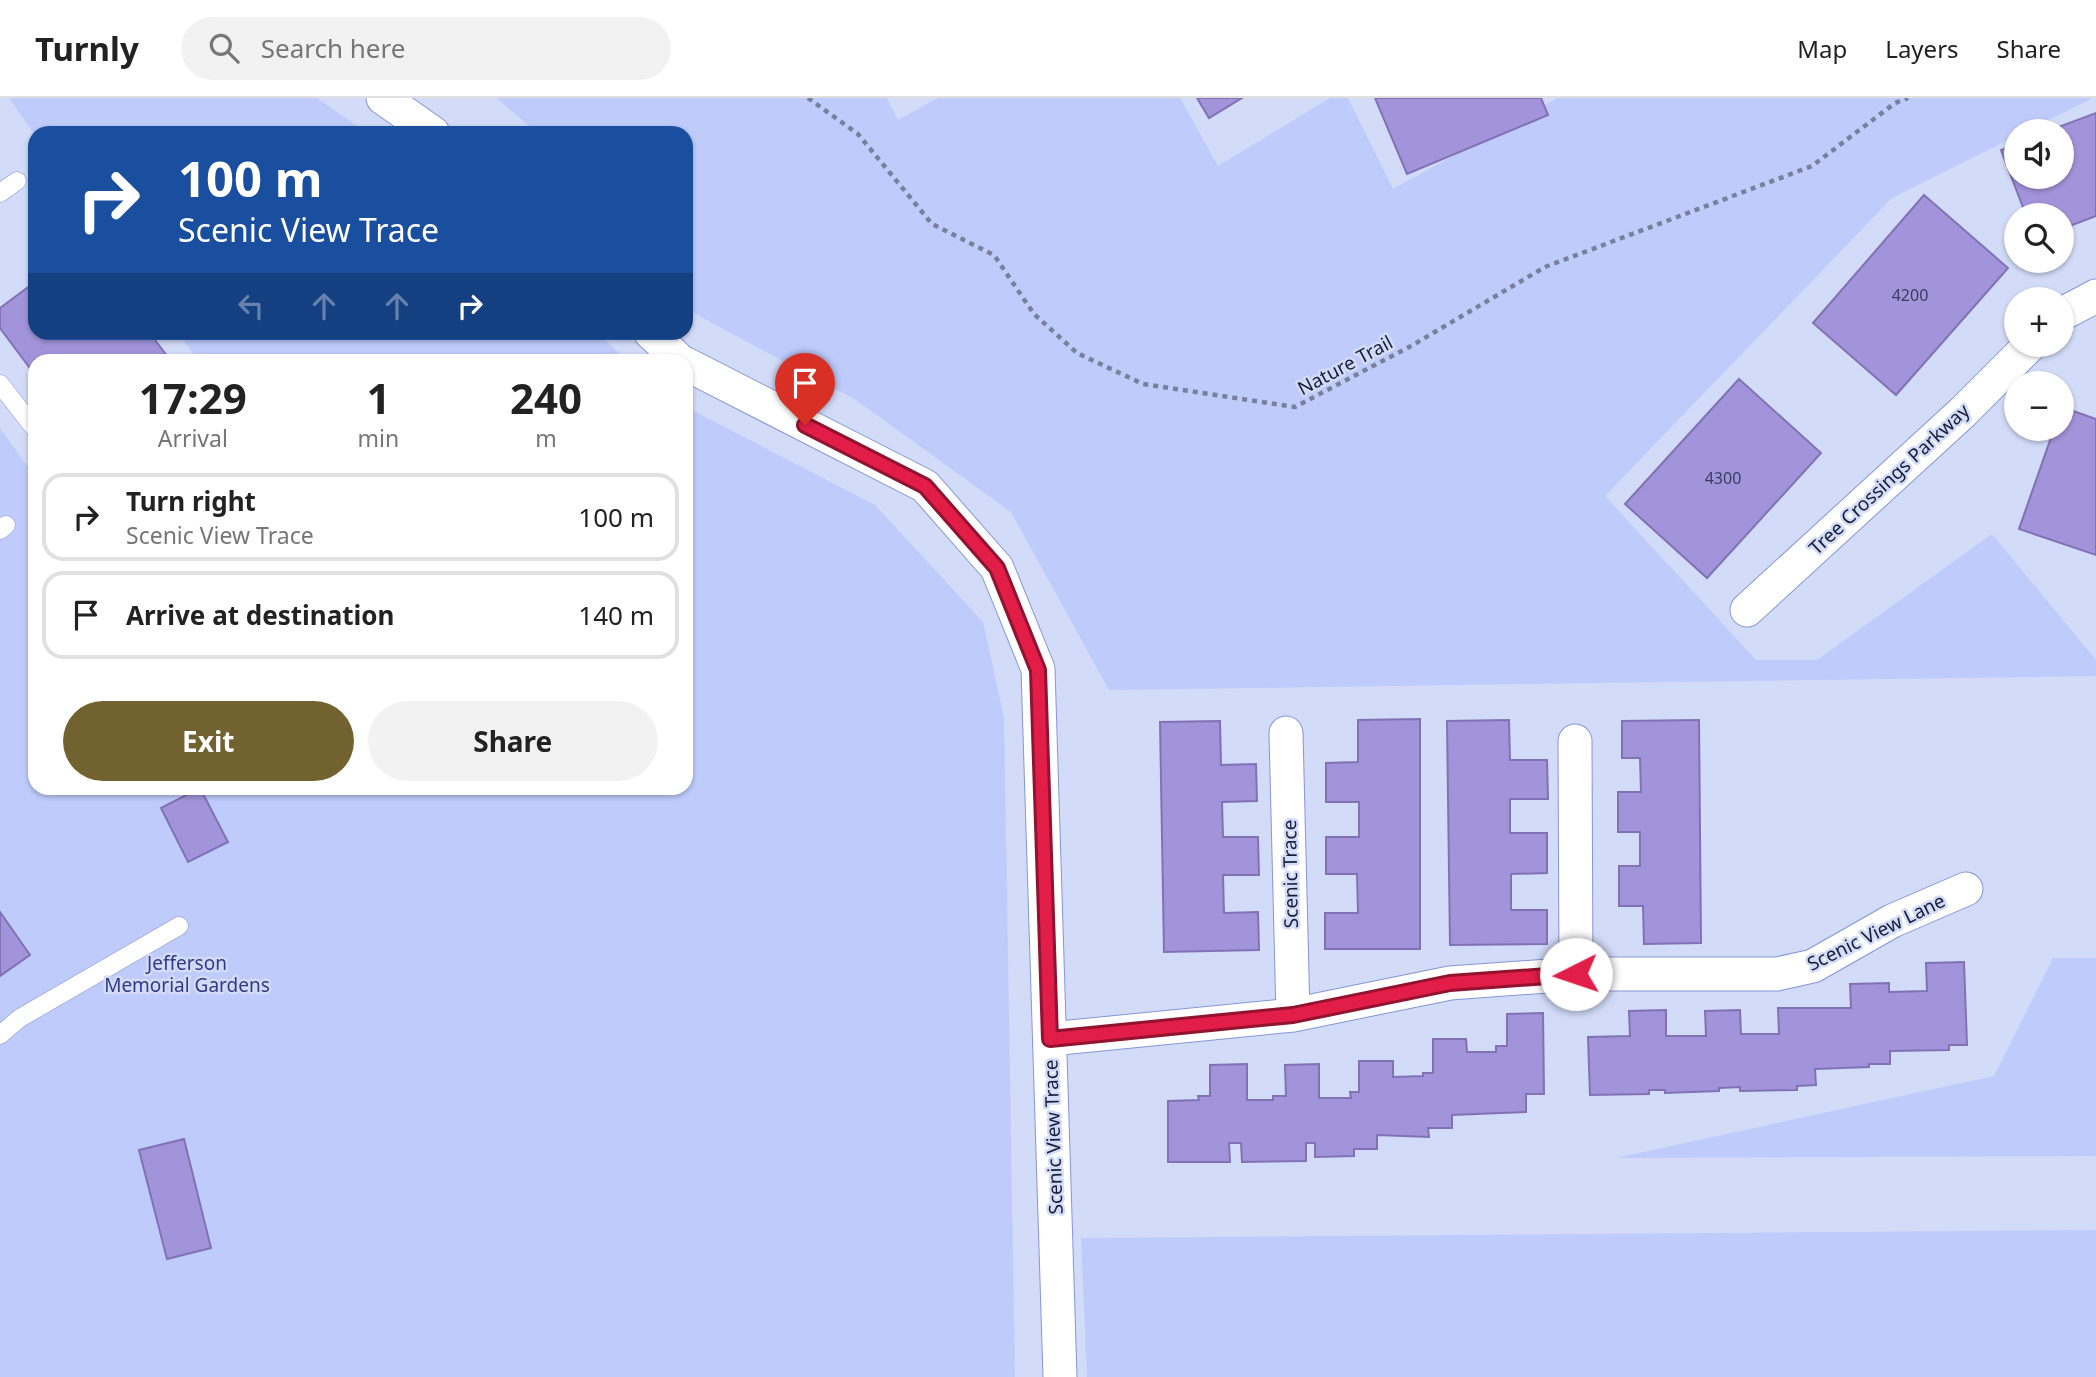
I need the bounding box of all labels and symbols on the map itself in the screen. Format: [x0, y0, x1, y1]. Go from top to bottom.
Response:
house number: 4200 [1892, 284, 1928, 306]
street label: Nature Trail [1293, 329, 1397, 401]
pin [775, 353, 835, 425]
street label: Tree Crossings Parkway [1803, 398, 1975, 560]
house number: 4300 [1705, 467, 1741, 489]
street label: Scenic Trace [1276, 820, 1304, 928]
street label: Scenic View Lane [1803, 887, 1949, 977]
position arrow [1539, 937, 1613, 1011]
park label: Jefferson Memorial Gardens [104, 950, 270, 998]
street label: Scenic View Trace [1037, 1059, 1069, 1215]

